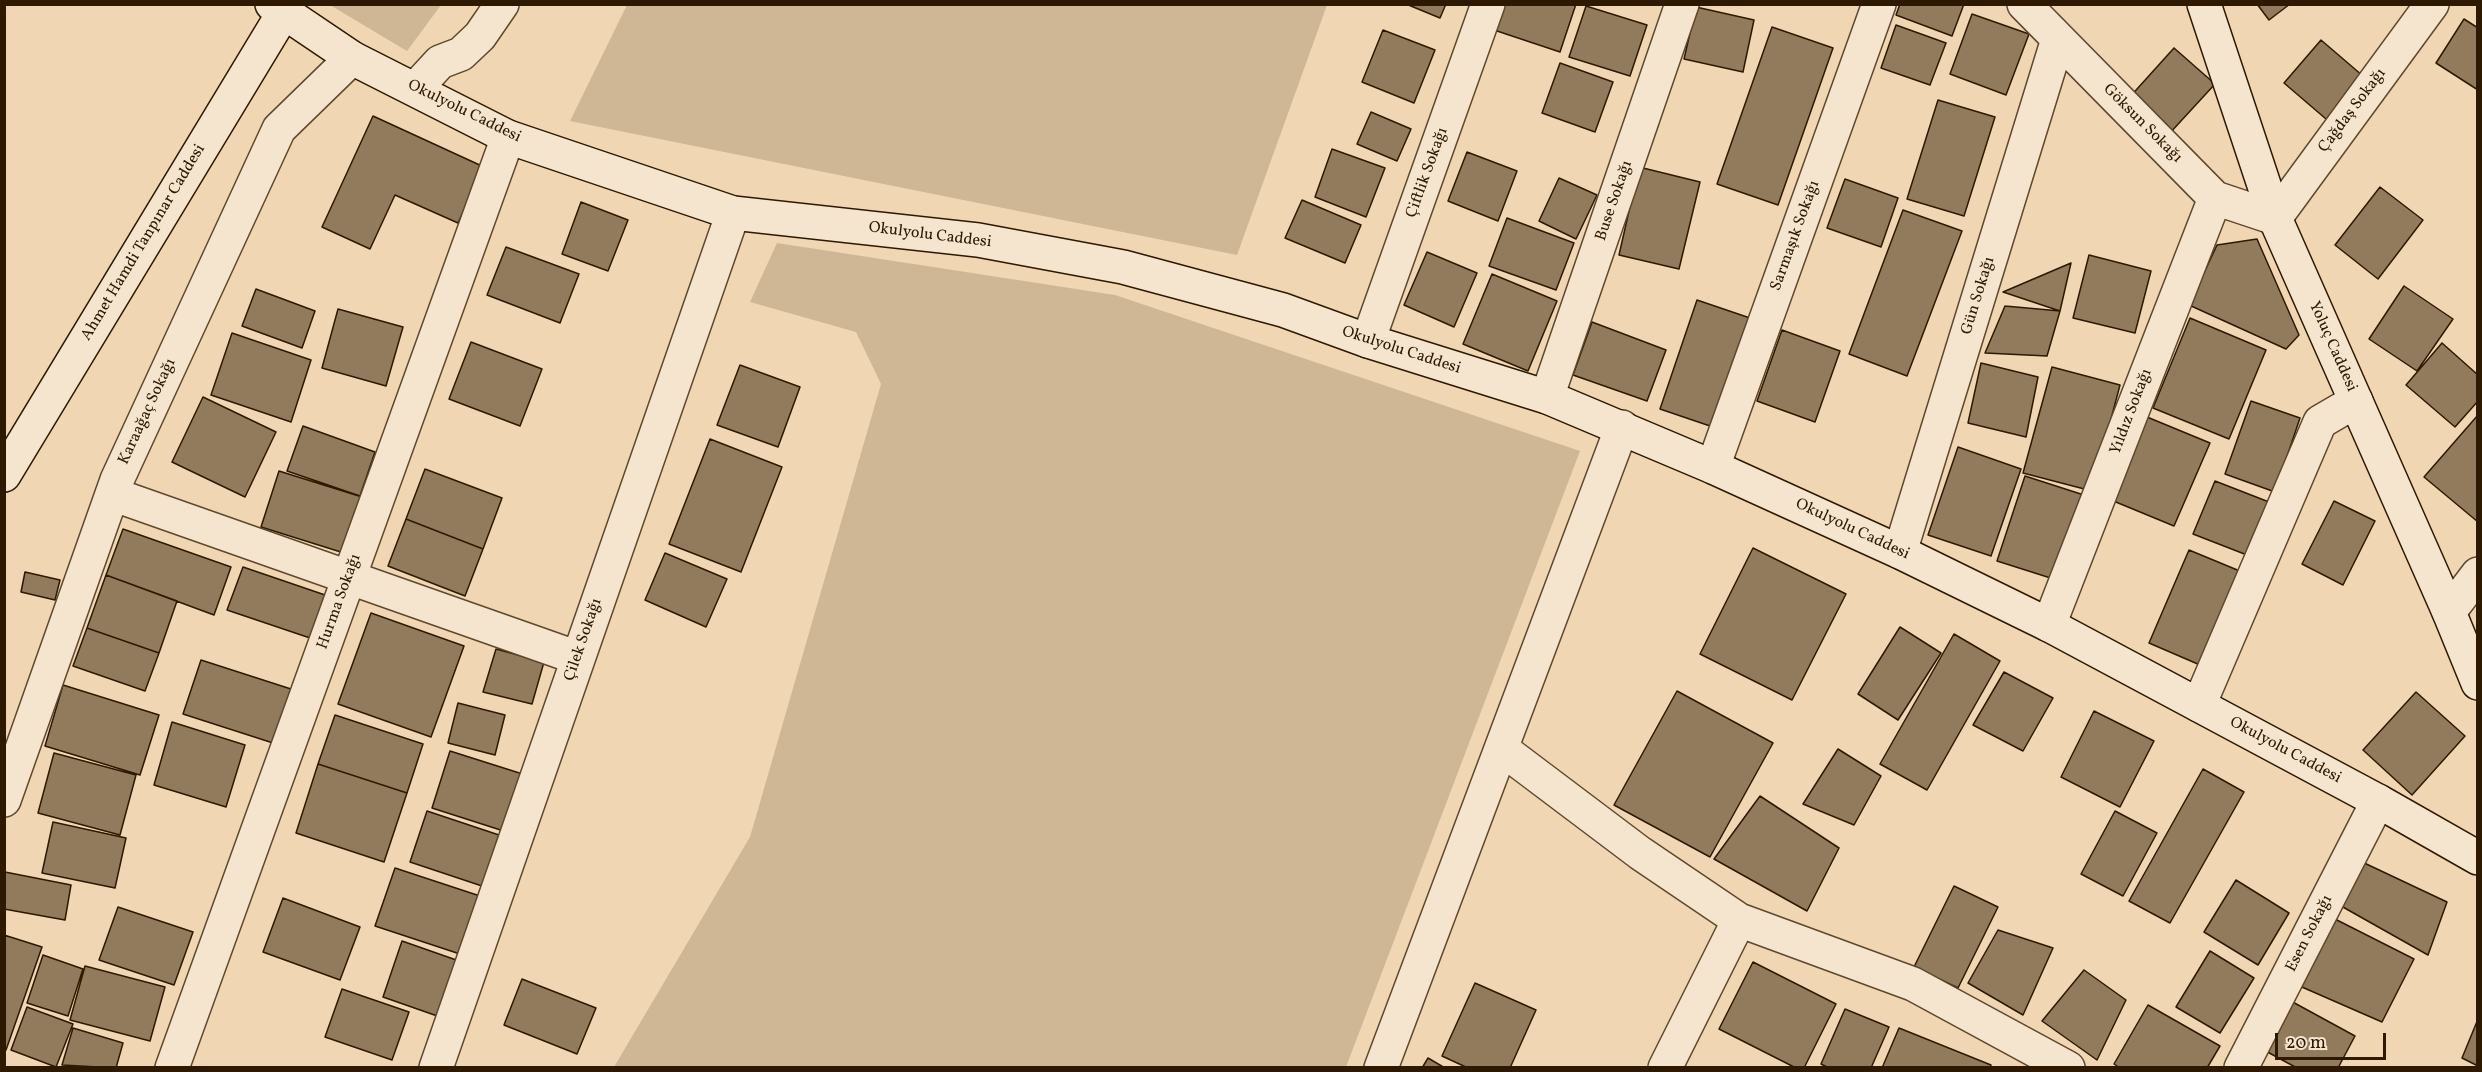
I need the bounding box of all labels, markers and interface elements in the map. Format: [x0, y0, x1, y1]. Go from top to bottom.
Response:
street label: Çağdaş Sokağı [2315, 65, 2391, 157]
street label: Okulyolu Caddesi [404, 76, 524, 148]
street label: Göksun Sokağı [2098, 80, 2186, 168]
street label: Çiftlik Sokağı [1403, 125, 1453, 221]
street label: Ahmet Hamdi Tanpınar Caddesi [78, 141, 210, 345]
street label: Buse Sokağı [1592, 158, 1638, 244]
street label: Sarmaşık Sokağı [1767, 178, 1825, 294]
street label: Okulyolu Caddesi [867, 219, 993, 253]
street label: Gün Sokağı [1958, 255, 2000, 337]
street label: Yoluç Caddesi [2304, 299, 2360, 395]
street label: Okulyolu Caddesi [1339, 323, 1463, 379]
street label: Karaağaç Sokağı [115, 356, 181, 468]
street label: Yıldız Sokağı [2107, 366, 2157, 458]
street label: Okulyolu Caddesi [1792, 495, 1912, 565]
street label: Hurma Sokağı [314, 552, 366, 652]
street label: Çilek Sokağı [561, 596, 607, 684]
street label: Okulyolu Caddesi [2226, 713, 2344, 789]
street label: Esen Sokağı [2282, 892, 2338, 976]
scale bar [2278, 1021, 2389, 1059]
text: 20 m [2286, 1031, 2326, 1056]

